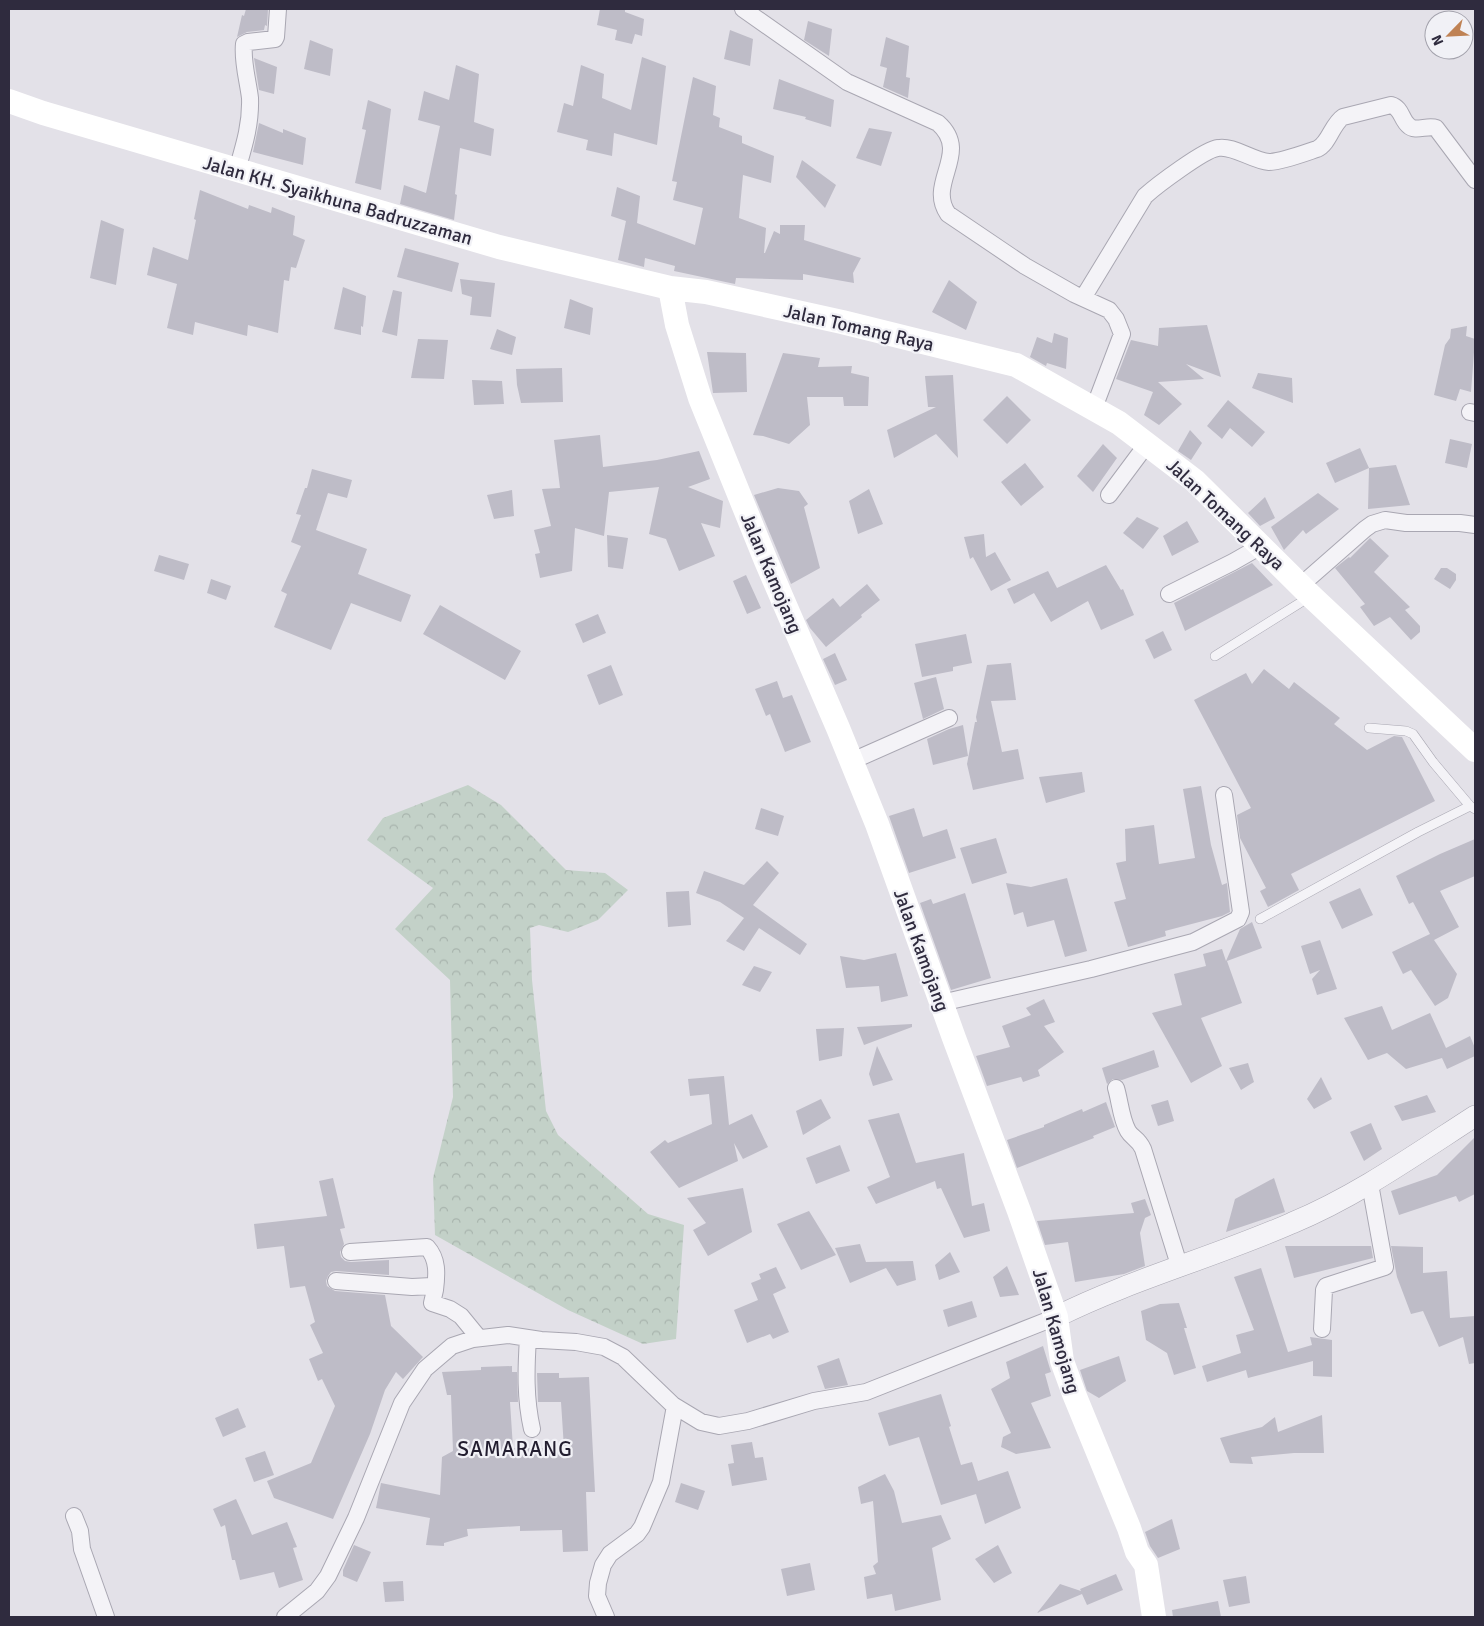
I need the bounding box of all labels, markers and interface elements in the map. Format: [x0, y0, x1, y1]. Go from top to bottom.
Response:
north arrow [1424, 10, 1474, 60]
text: N [1428, 32, 1447, 48]
street label: Jalan KH. Syaikhuna Badruzzaman [200, 151, 475, 251]
street label: Jalan Tomang Raya [781, 299, 936, 357]
street label: Jalan Tomang Raya [1161, 454, 1290, 576]
street label: Jalan Kamojang [735, 509, 807, 637]
street label: Jalan Kamojang [888, 886, 954, 1015]
street label: Jalan Kamojang [1027, 1266, 1085, 1396]
district label: SAMARANG [457, 1436, 573, 1462]

